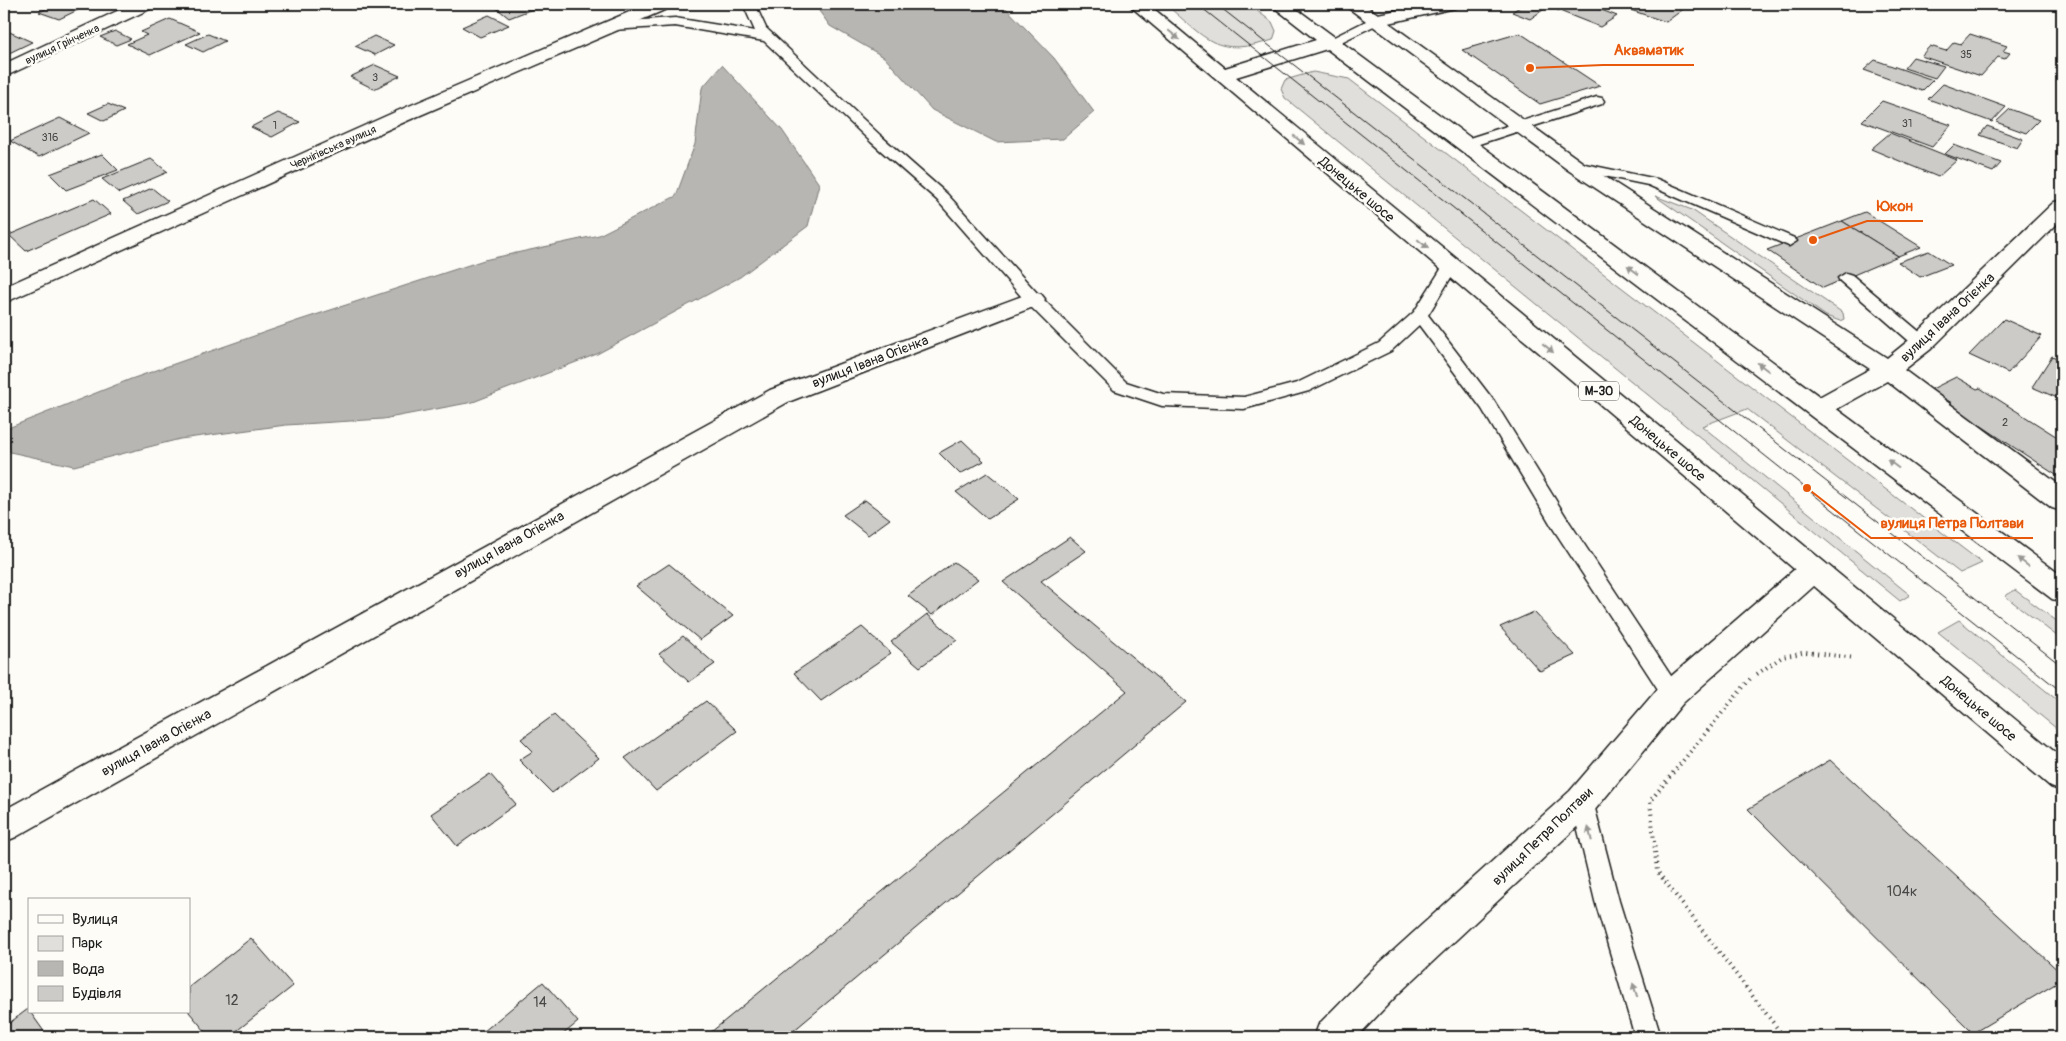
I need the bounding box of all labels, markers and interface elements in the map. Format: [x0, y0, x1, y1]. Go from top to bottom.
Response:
street label: вулиця Грінченка [23, 22, 101, 67]
one-way arrow [1167, 30, 1180, 41]
callout: Акваматик [1603, 35, 1694, 65]
text: Акваматик [1614, 41, 1685, 60]
house number: 35 [1960, 48, 1972, 61]
house number: 3 [372, 71, 378, 84]
house number: 31 [1902, 117, 1912, 130]
house number: 1 [273, 119, 277, 132]
street label: Чернігівська вулиця [288, 123, 378, 172]
house number: 316 [42, 131, 58, 144]
one-way arrow [1292, 134, 1305, 145]
street label: Донецьке шосе [1315, 152, 1398, 226]
callout: Юкон [1867, 191, 1923, 221]
text: Юкон [1876, 197, 1914, 216]
one-way arrow [1417, 238, 1430, 249]
one-way arrow [1627, 264, 1640, 275]
street label: вулиця Івана Огієнка [1897, 269, 1998, 366]
street label: вулиця Івана Огієнка [810, 331, 931, 391]
one-way arrow [1542, 342, 1554, 353]
one-way arrow [1756, 362, 1770, 372]
road number: М-30 [1579, 382, 1619, 401]
street label: Донецьке шосе [1626, 411, 1709, 485]
house number: 2 [2002, 416, 2008, 429]
one-way arrow [1887, 459, 1900, 470]
street label: вулиця Івана Огієнка [451, 507, 567, 582]
callout: вулиця Петра Полтави [1871, 508, 2033, 538]
text: вулиця Петра Полтави [1881, 514, 2024, 533]
one-way arrow [2016, 557, 2030, 567]
street label: Донецьке шосе [1937, 671, 2020, 745]
street label: вулиця Івана Огієнка [98, 705, 214, 780]
street label: вулиця Петра Полтави [1489, 784, 1596, 889]
one-way arrow [1586, 827, 1594, 842]
house number: 104к [1887, 883, 1917, 900]
legend [28, 898, 190, 1014]
text: Вулиця [72, 910, 118, 929]
text: Парк [72, 934, 103, 953]
text: Вода [72, 960, 105, 979]
one-way arrow [1631, 983, 1639, 998]
text: Будівля [72, 984, 121, 1003]
house number: 12 [225, 992, 239, 1009]
house number: 14 [533, 994, 547, 1011]

